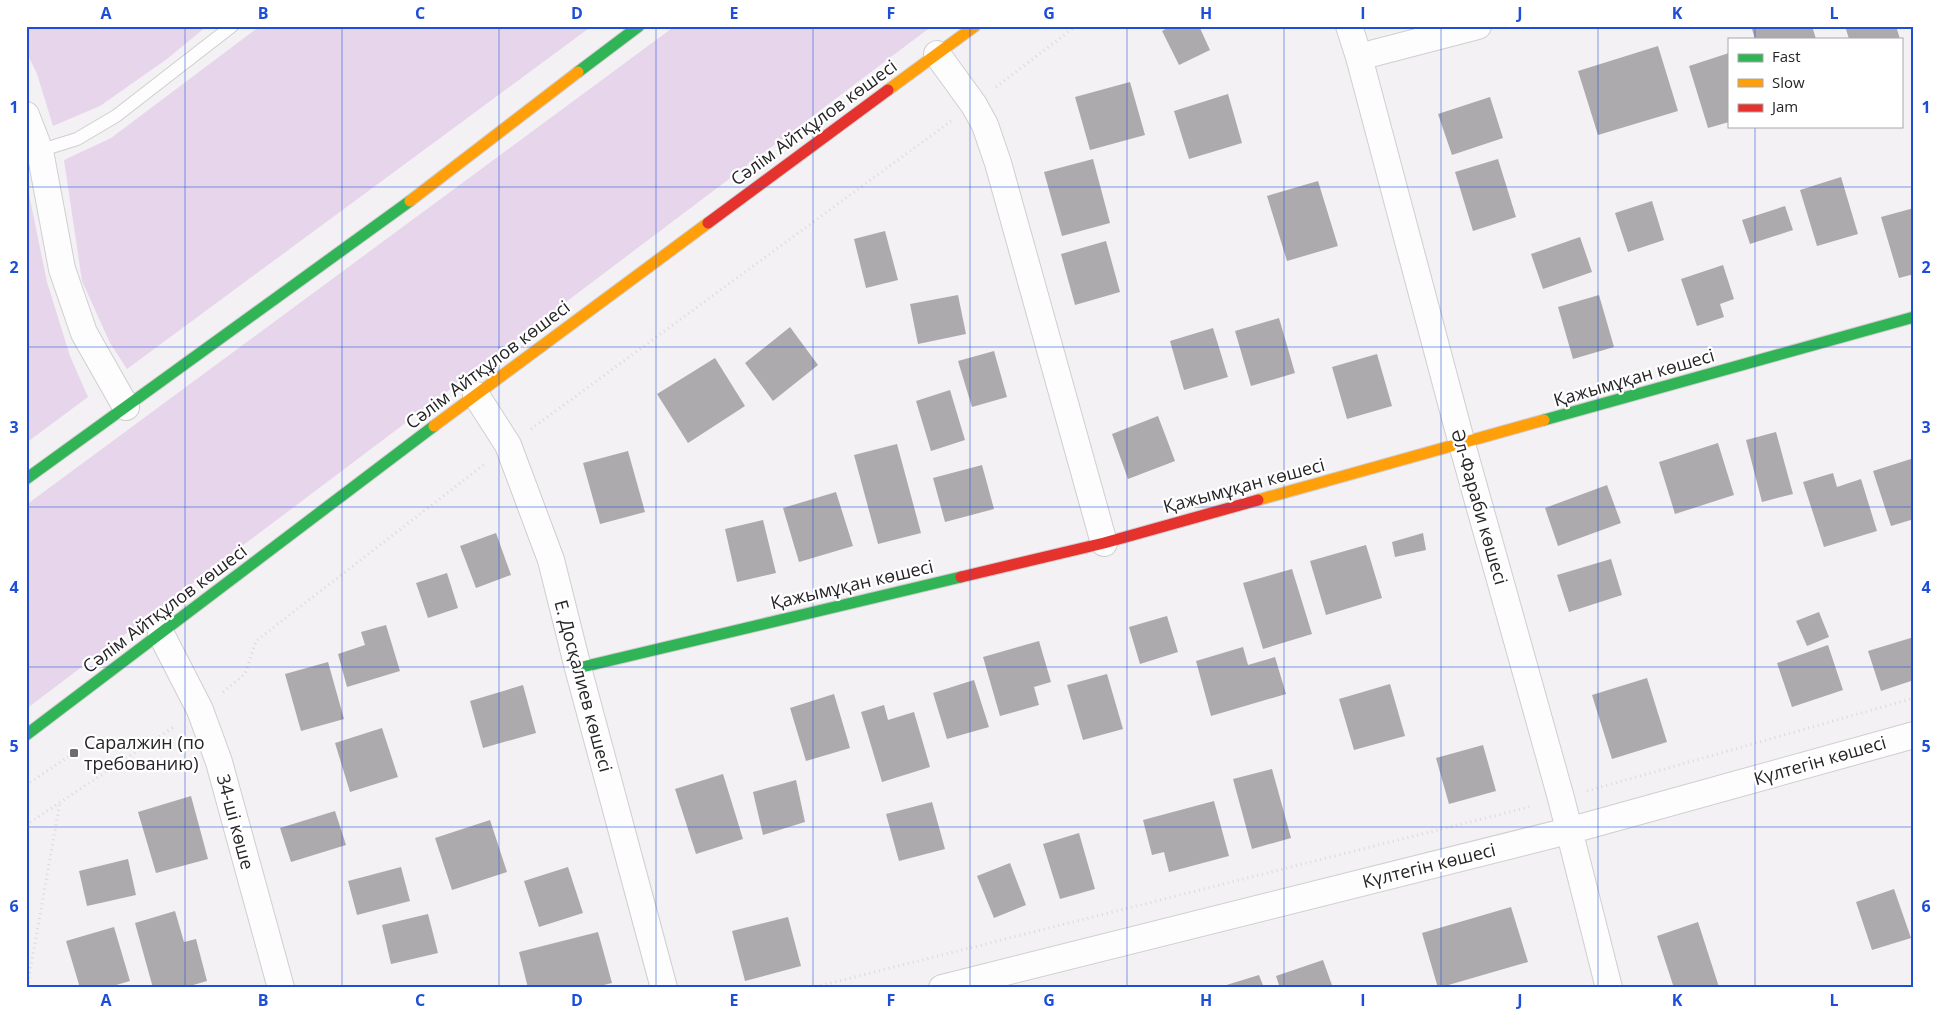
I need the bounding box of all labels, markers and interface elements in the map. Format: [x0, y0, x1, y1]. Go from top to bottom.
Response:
text: A [100, 2, 112, 24]
text: B [258, 2, 268, 24]
text: C [415, 2, 425, 24]
text: D [571, 2, 583, 24]
text: E [730, 2, 739, 24]
text: F [887, 2, 895, 24]
text: G [1043, 2, 1055, 24]
text: H [1200, 2, 1212, 24]
text: I [1360, 2, 1366, 24]
text: J [1515, 2, 1523, 24]
text: K [1672, 2, 1683, 24]
text: L [1829, 2, 1839, 24]
legend [1728, 38, 1902, 128]
text: Fast [1772, 46, 1801, 66]
street label: Сәлім Айтқұлов көшесі [726, 54, 901, 191]
text: Slow [1772, 72, 1805, 92]
text: 1 [9, 96, 19, 118]
text: Jam [1770, 96, 1798, 116]
text: 1 [1921, 96, 1931, 118]
text: 2 [9, 256, 19, 278]
text: 2 [1921, 256, 1931, 278]
street label: Сәлім Айтқұлов көшесі [400, 294, 574, 434]
street label: Қажымұқан көшесі [1550, 343, 1717, 412]
text: 3 [9, 416, 19, 438]
text: 3 [1921, 416, 1931, 438]
street label: Әл-Фараби көшесі [1446, 426, 1514, 587]
street label: Қажымұқан көшесі [1160, 452, 1327, 518]
street label: Сәлім Айтқұлов көшесі [77, 538, 251, 678]
street label: Қажымұқан көшесі [768, 554, 936, 614]
text: 4 [9, 576, 19, 598]
text: 4 [1921, 576, 1931, 598]
street label: Е. Досқалиев көшесі [549, 597, 618, 774]
place label: Саралжин (по требованию) [84, 730, 205, 775]
street label: Күлтегін көшесі [1751, 730, 1889, 790]
text: 5 [9, 735, 19, 757]
text: 5 [1921, 735, 1931, 757]
marker: Саралжин (по требованию) [68, 747, 80, 759]
street label: 34-ші көше [212, 771, 260, 872]
street label: Күлтегін көшесі [1360, 837, 1498, 893]
text: 6 [9, 895, 19, 917]
text: 6 [1921, 895, 1931, 917]
text: A [100, 989, 112, 1011]
text: B [258, 989, 268, 1011]
text: C [415, 989, 425, 1011]
text: D [571, 989, 583, 1011]
text: E [730, 989, 739, 1011]
text: F [887, 989, 895, 1011]
text: G [1043, 989, 1055, 1011]
text: H [1200, 989, 1212, 1011]
text: I [1360, 989, 1366, 1011]
text: J [1515, 989, 1523, 1011]
text: K [1672, 989, 1683, 1011]
text: L [1829, 989, 1839, 1011]

